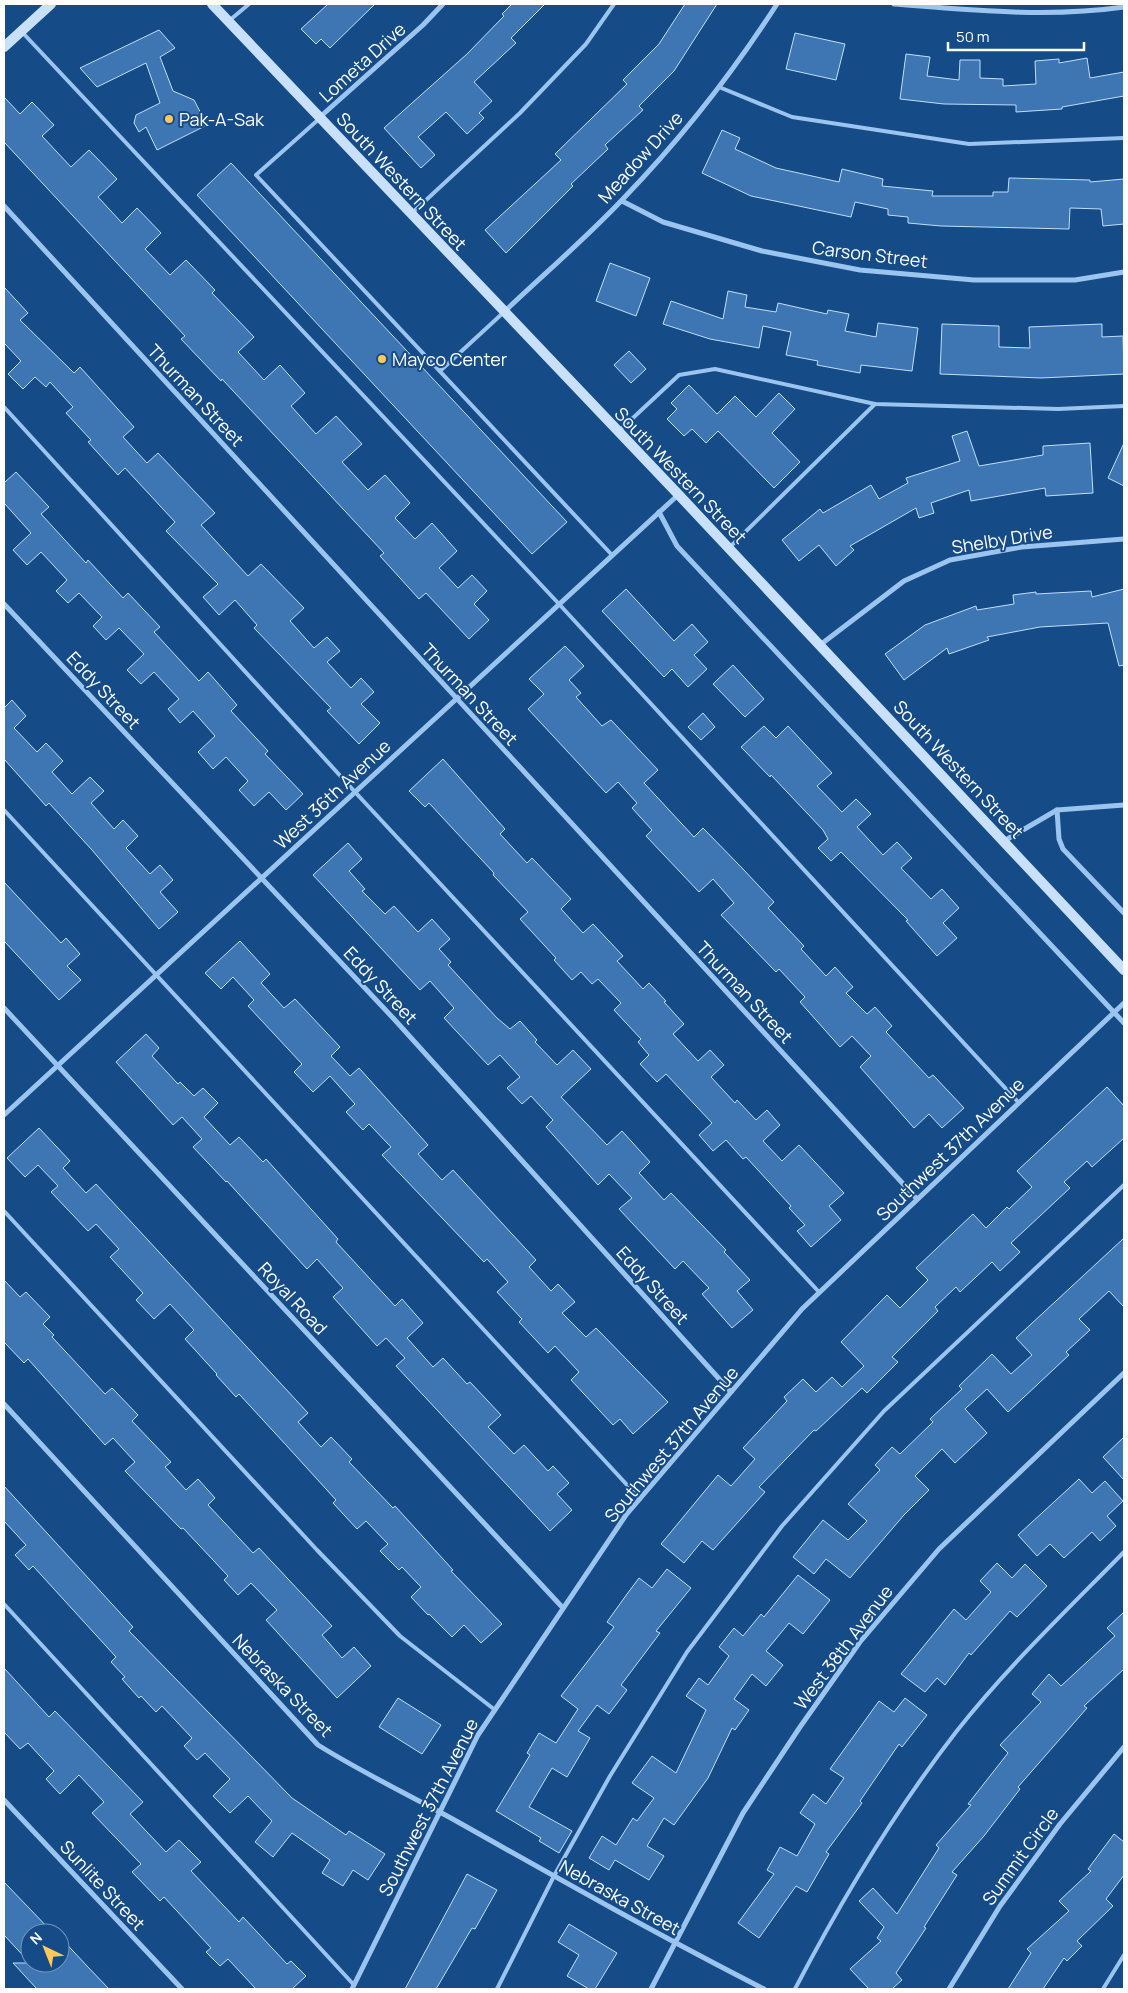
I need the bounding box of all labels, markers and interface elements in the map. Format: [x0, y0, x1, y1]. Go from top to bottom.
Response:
street label: Lometa Drive [314, 17, 410, 107]
scale bar [948, 20, 1084, 52]
text: 50 m [956, 26, 990, 47]
street label: Meadow Drive [592, 106, 688, 208]
place label: Pak-A-Sak [179, 107, 265, 131]
street label: South Western Street [332, 107, 472, 255]
marker: Pak-A-Sak [163, 113, 175, 125]
street label: Carson Street [811, 235, 929, 273]
street label: Thurman Street [143, 339, 249, 451]
place label: Mayco Center [392, 347, 508, 371]
marker: Mayco Center [376, 353, 388, 365]
street label: South Western Street [610, 402, 752, 548]
street label: Shelby Drive [950, 519, 1054, 559]
street label: Thurman Street [417, 638, 523, 750]
street label: Eddy Street [62, 646, 146, 734]
street label: South Western Street [889, 695, 1029, 843]
street label: West 36th Avenue [269, 734, 395, 854]
street label: Thurman Street [692, 936, 798, 1048]
street label: Eddy Street [339, 941, 423, 1029]
street label: Southwest 37th Avenue [871, 1072, 1029, 1226]
street label: Eddy Street [611, 1241, 695, 1329]
street label: Royal Road [253, 1256, 333, 1340]
street label: Southwest 37th Avenue [599, 1361, 743, 1527]
street label: West 38th Avenue [788, 1580, 898, 1714]
street label: Nebraska Street [228, 1628, 338, 1742]
street label: Southwest 37th Avenue [373, 1714, 483, 1900]
street label: Summit Circle [976, 1802, 1064, 1910]
street label: Sunlite Street [55, 1835, 151, 1935]
street label: Nebraska Street [555, 1854, 685, 1940]
north arrow [20, 1923, 70, 1973]
text: N [26, 1928, 46, 1949]

